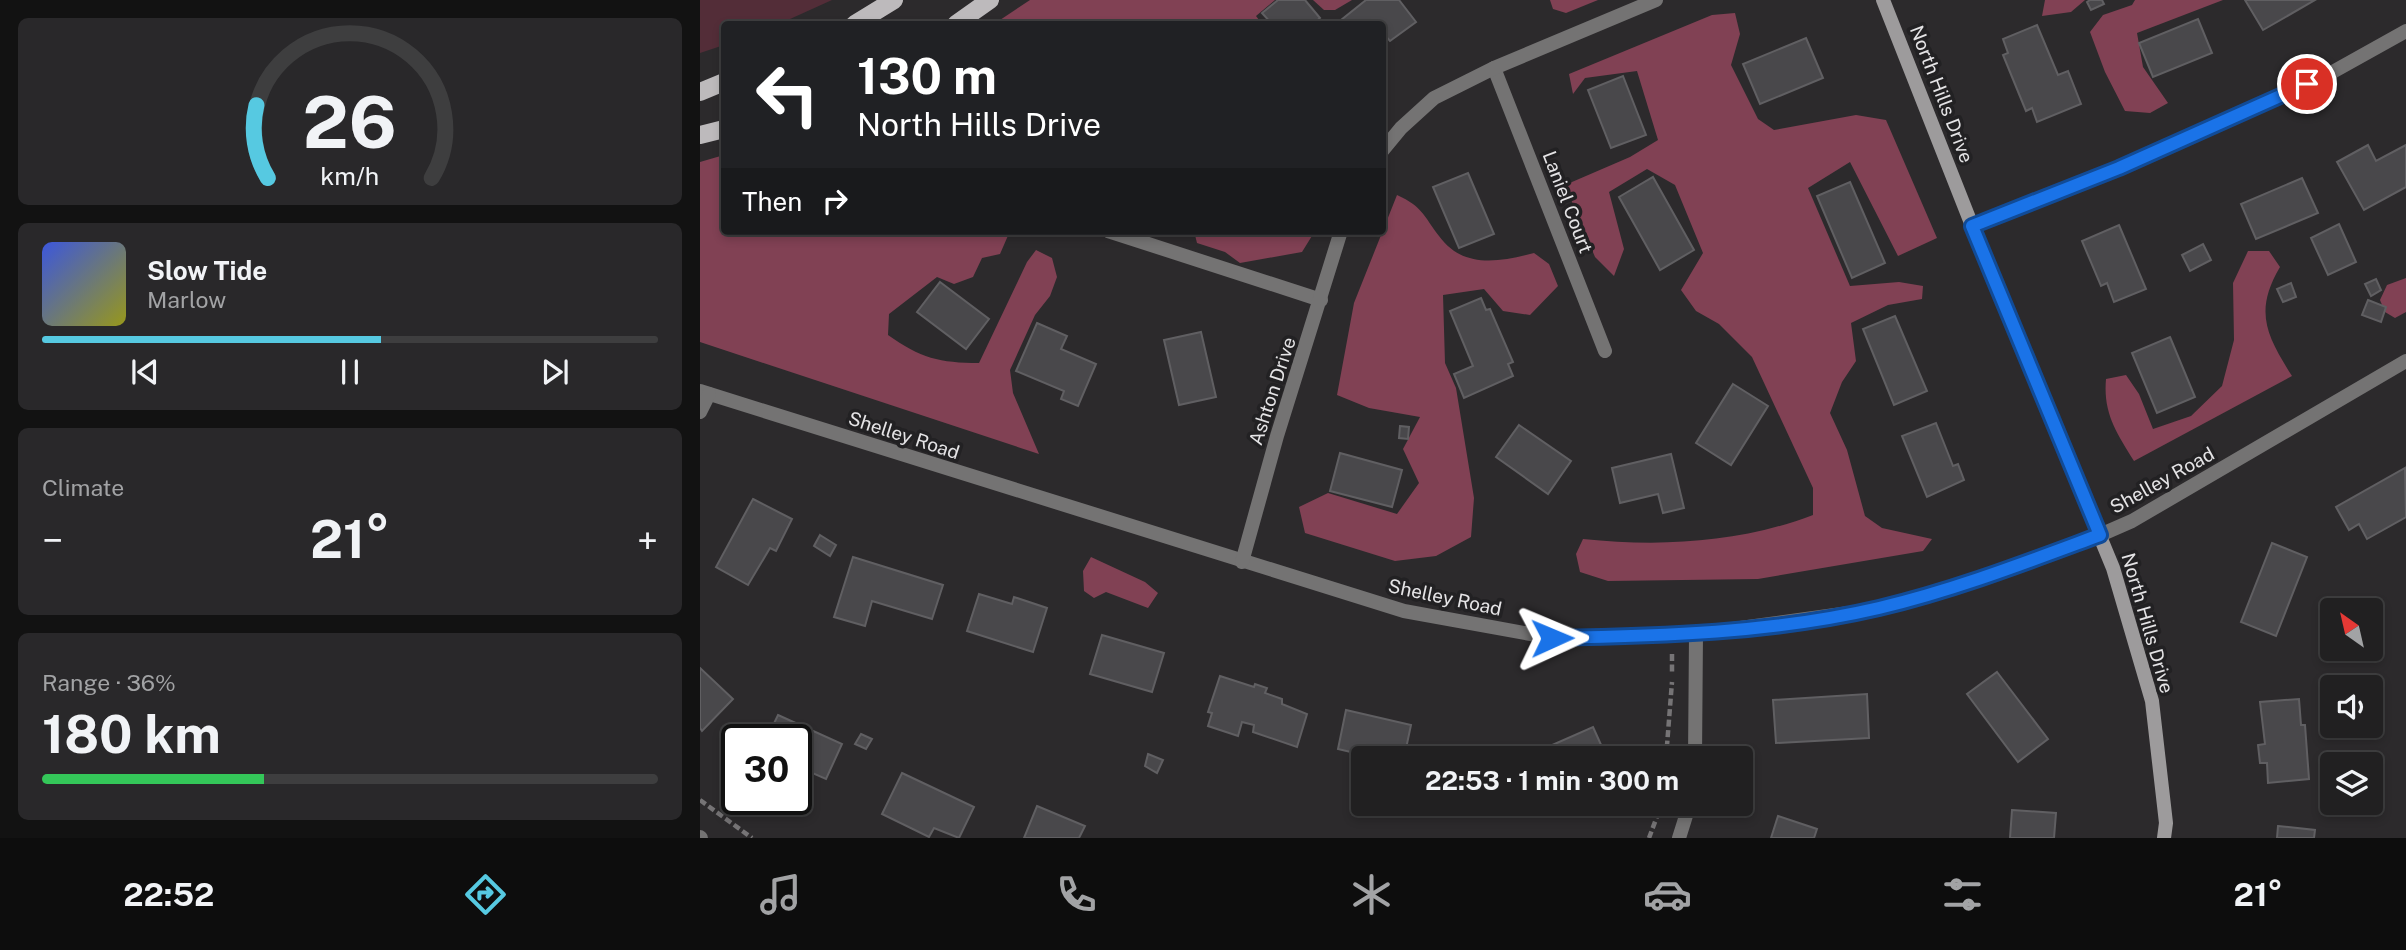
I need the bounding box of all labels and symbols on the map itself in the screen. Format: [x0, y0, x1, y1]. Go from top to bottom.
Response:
street label: North Hills Drive [1906, 22, 1978, 166]
pin [2277, 54, 2337, 114]
street label: Laniel Court [1538, 148, 1598, 256]
street label: Ashton Drive [1244, 334, 1300, 448]
street label: Shelley Road [846, 407, 962, 463]
street label: Shelley Road [2106, 442, 2218, 518]
street label: North Hills Drive [2117, 550, 2179, 696]
street label: Shelley Road [1386, 574, 1504, 620]
north arrow [2320, 598, 2384, 662]
position arrow [1515, 601, 1589, 675]
speed limit sign: 30 [721, 724, 812, 815]

